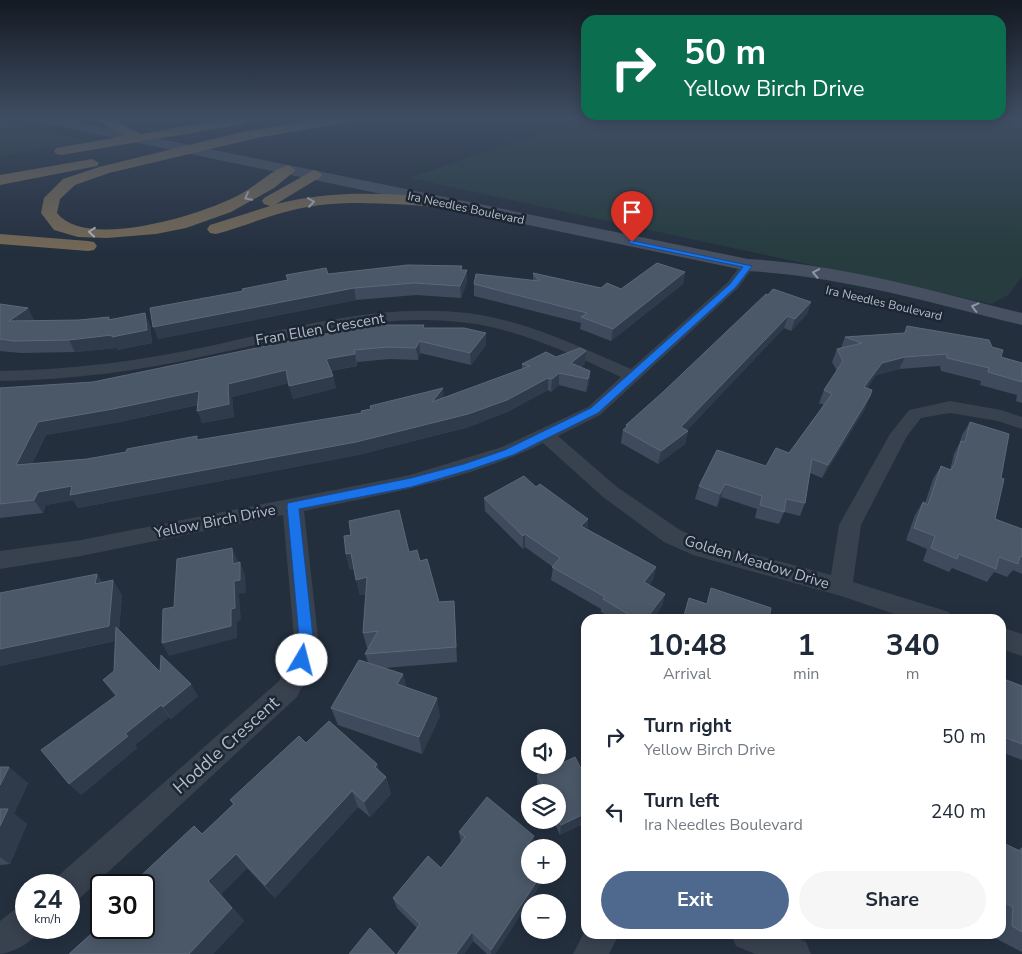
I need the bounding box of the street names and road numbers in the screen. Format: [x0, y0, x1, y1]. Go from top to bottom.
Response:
street label: Ira Needles Boulevard [406, 188, 526, 228]
street label: Ira Needles Boulevard [824, 282, 944, 324]
street label: Fran Ellen Crescent [254, 308, 387, 350]
street label: Yellow Birch Drive [152, 499, 277, 543]
street label: Golden Meadow Drive [682, 530, 832, 594]
street label: Hoddle Crescent [168, 690, 285, 799]

